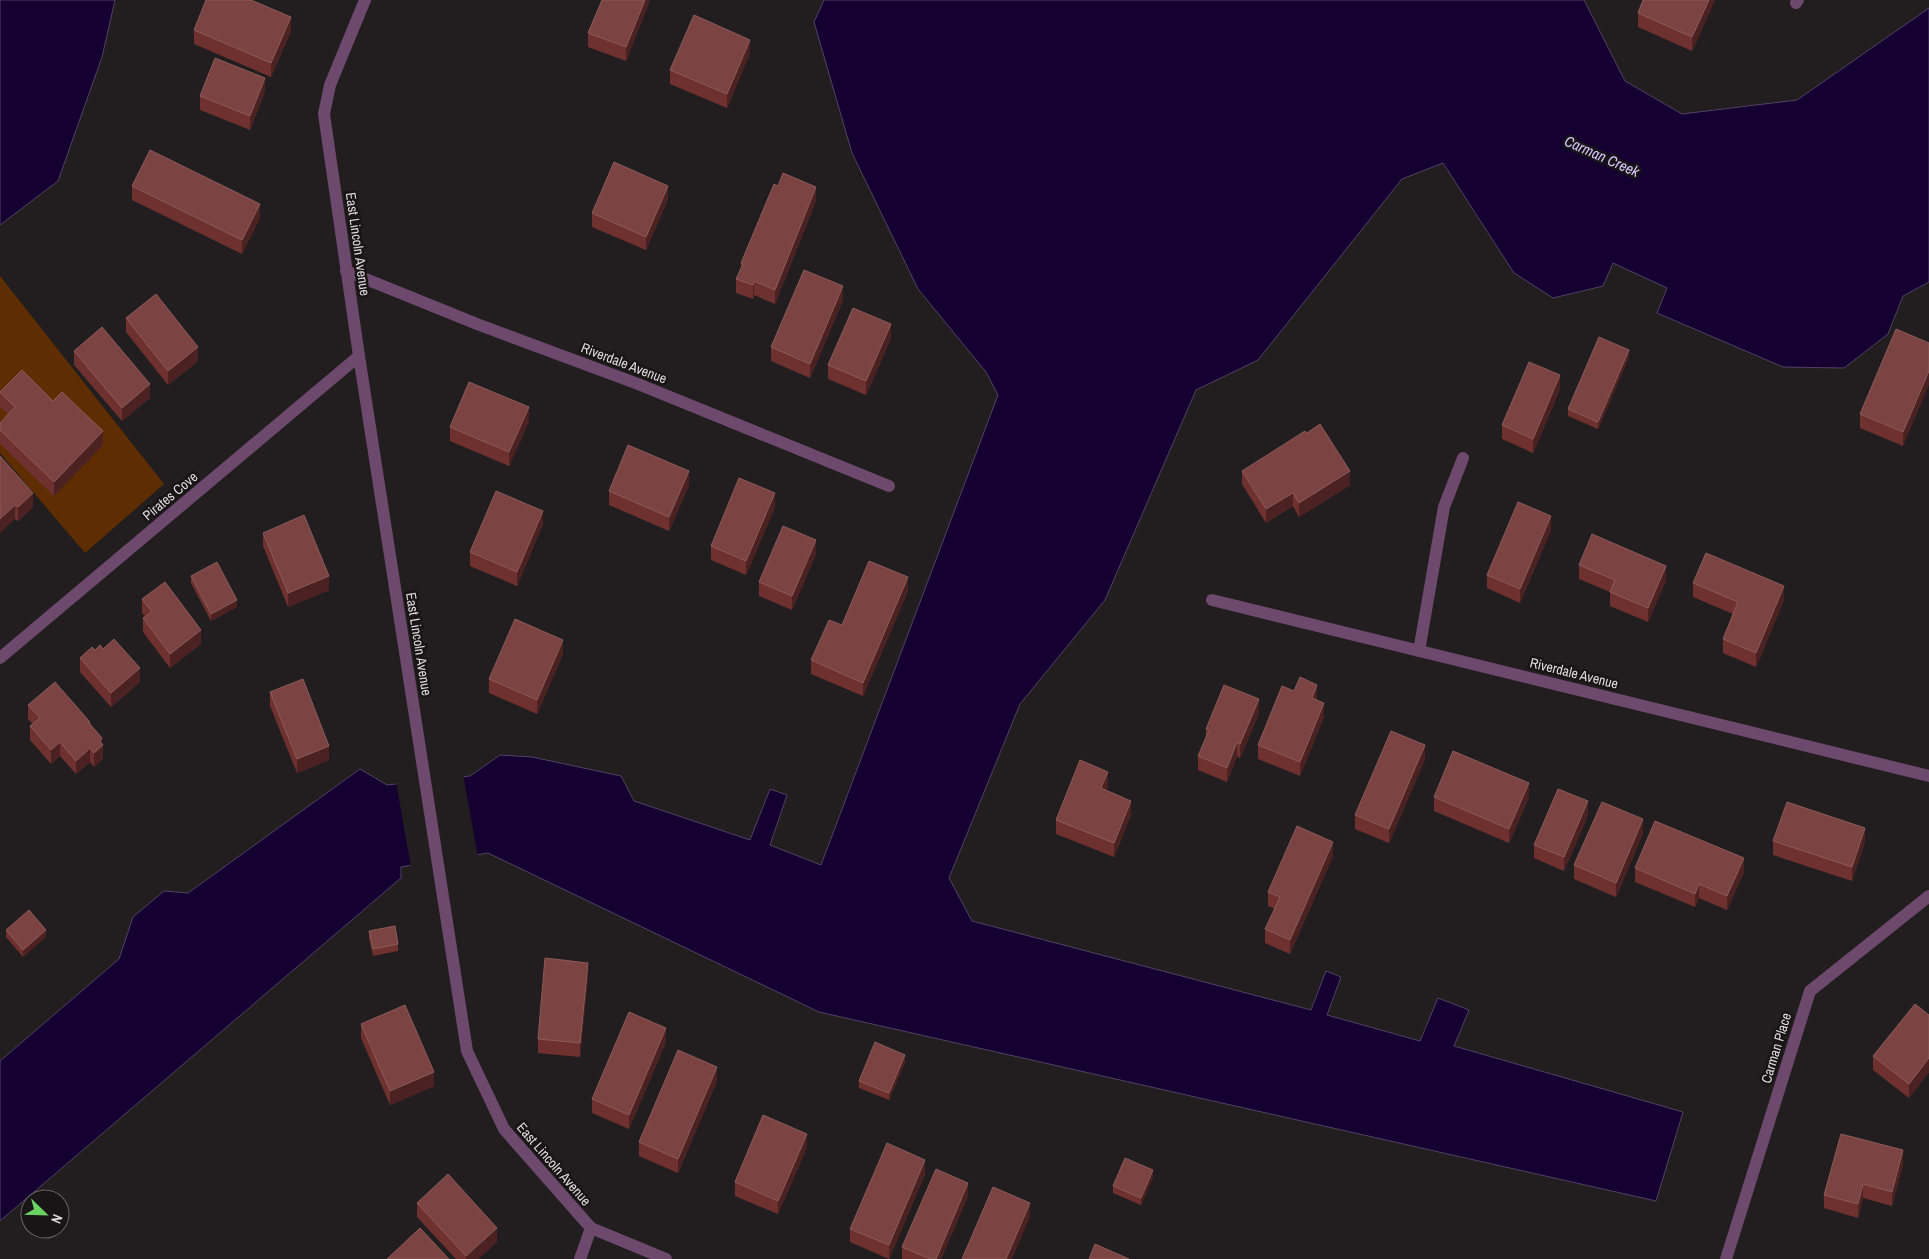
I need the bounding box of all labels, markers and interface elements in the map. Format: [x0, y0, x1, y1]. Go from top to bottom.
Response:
water label: Carman Creek [1561, 130, 1644, 182]
street label: East Lincoln Avenue [342, 191, 374, 297]
street label: Riverdale Avenue [579, 338, 669, 388]
street label: Pirates Cove [139, 468, 201, 524]
street label: East Lincoln Avenue [402, 591, 436, 697]
street label: Riverdale Avenue [1528, 653, 1620, 693]
street label: Carman Place [1757, 1011, 1795, 1085]
street label: East Lincoln Avenue [513, 1119, 595, 1209]
north arrow [20, 1189, 70, 1239]
text: N [47, 1212, 67, 1226]

